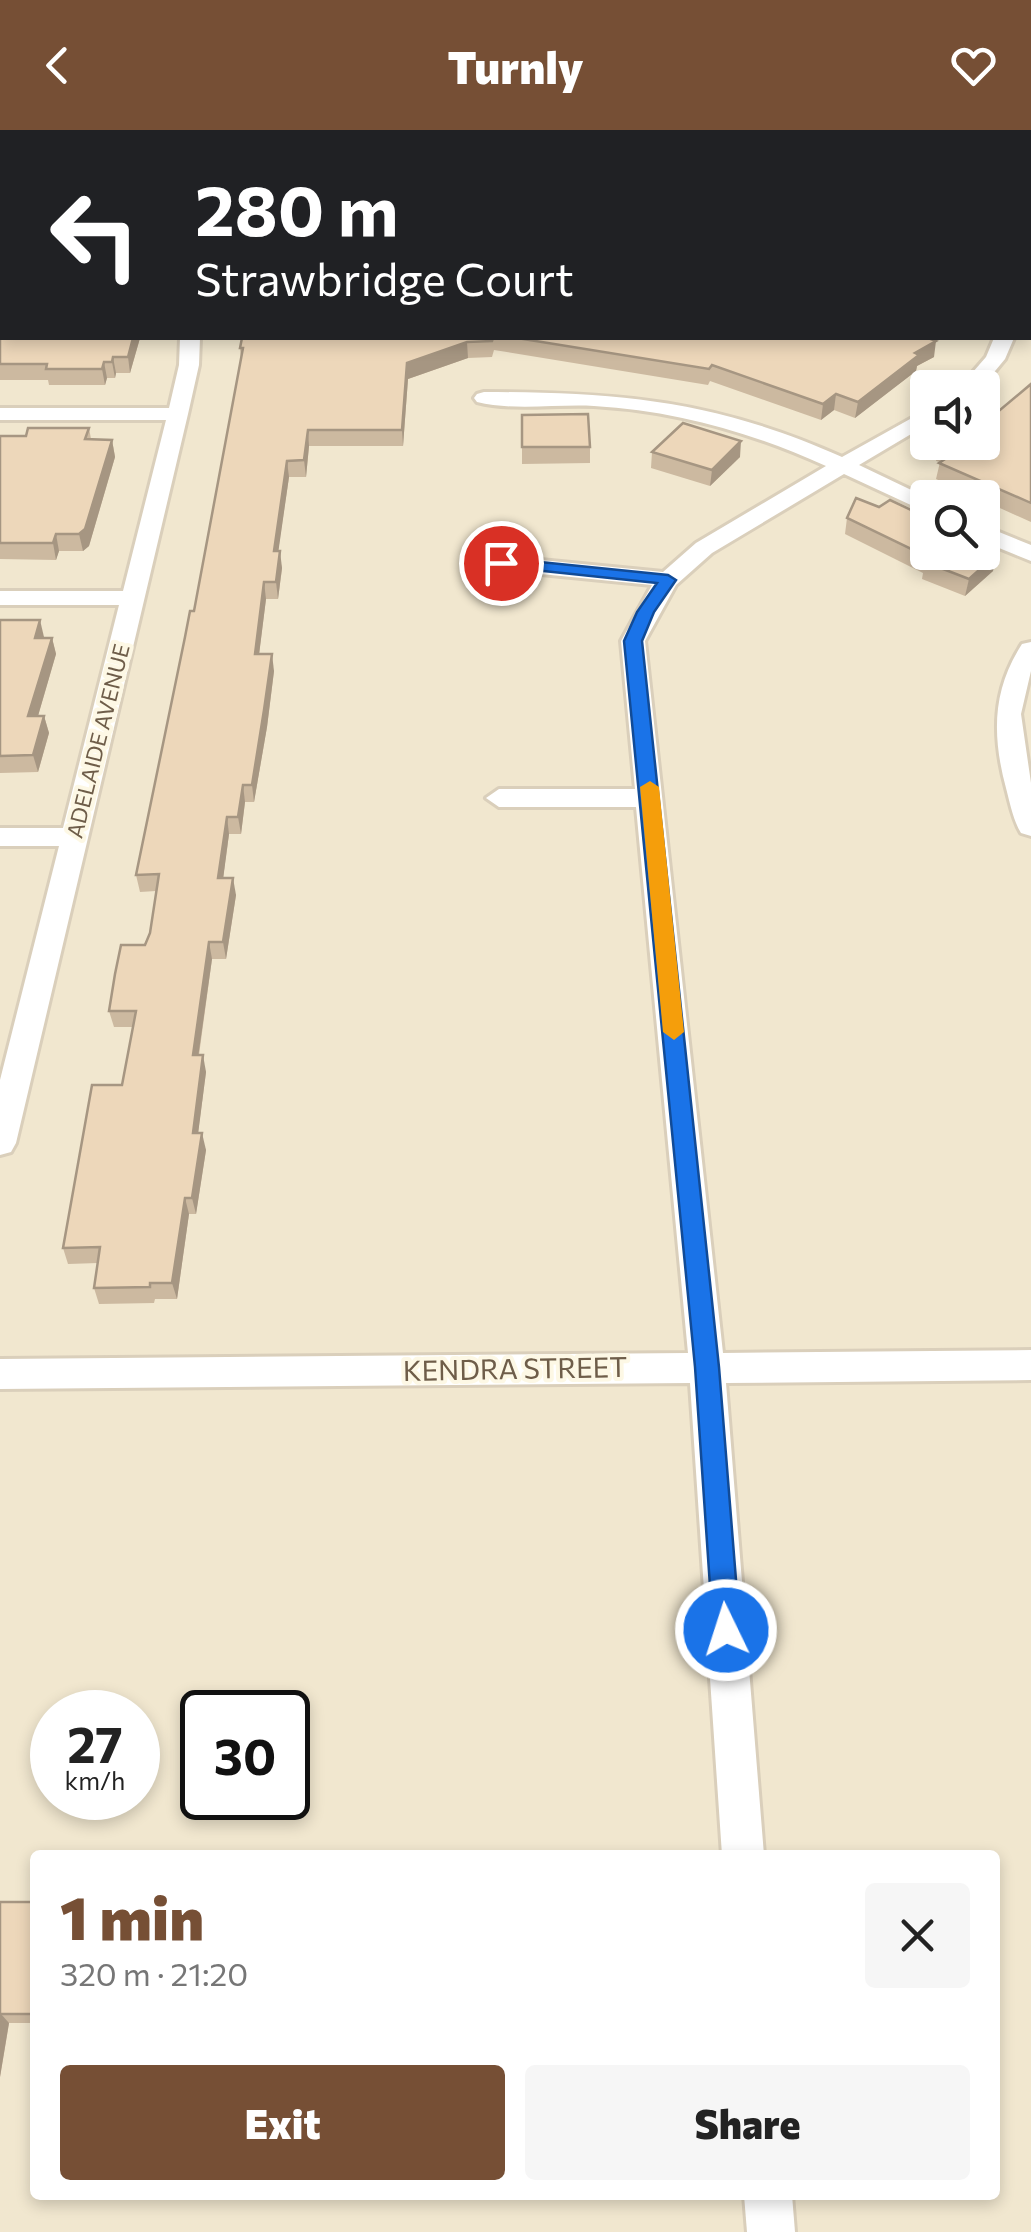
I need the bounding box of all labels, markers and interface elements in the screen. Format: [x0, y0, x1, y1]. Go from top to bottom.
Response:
icon: back [30, 38, 85, 93]
text: Turnly [447, 38, 584, 93]
icon: heart [946, 38, 1001, 93]
text: 280 m [195, 165, 399, 250]
icon: left [30, 170, 160, 300]
text: Strawbridge Court [195, 250, 574, 305]
map controls [910, 370, 1000, 570]
button: sound [910, 370, 1000, 460]
button: search [910, 480, 1000, 570]
pin [459, 521, 544, 606]
icon: arrive [474, 536, 529, 591]
street label: ADELAIDE AVENUE [60, 641, 135, 841]
street label: KENDRA STREET [402, 1349, 628, 1387]
position arrow [674, 1578, 778, 1682]
speed limit sign: 30 [180, 1690, 310, 1820]
text: 27 [67, 1712, 123, 1773]
text: km/h [65, 1765, 125, 1795]
text: 1 min [60, 1879, 204, 1952]
button: close [865, 1883, 970, 1988]
text: 320 m · 21:20 [60, 1953, 248, 1993]
button: Exit [60, 2065, 505, 2180]
button: Share [525, 2065, 970, 2180]

